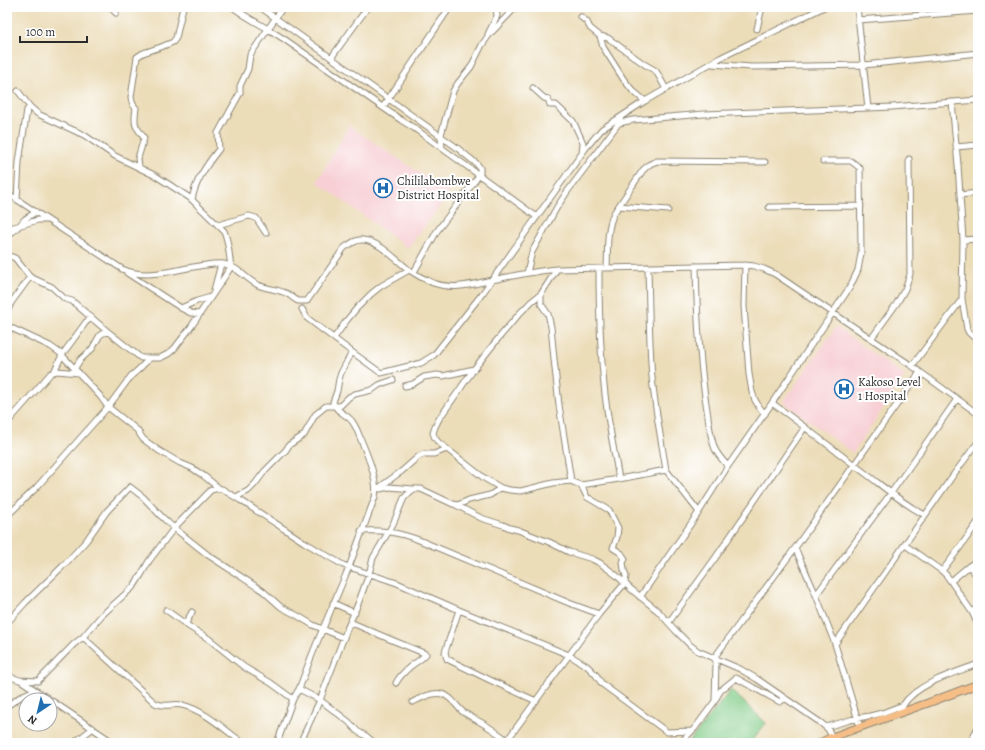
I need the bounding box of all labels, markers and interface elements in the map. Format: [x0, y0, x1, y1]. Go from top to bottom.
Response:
scale bar [20, 18, 87, 44]
text: 100 m [26, 24, 55, 40]
place label: Chililabombwe District Hospital [397, 173, 479, 203]
hospital icon: Chililabombwe District Hospital [372, 177, 394, 199]
place label: Kakoso Level 1 Hospital [858, 374, 921, 404]
hospital icon: Kakoso Level 1 Hospital [833, 378, 855, 400]
north arrow [18, 692, 58, 732]
text: N [25, 711, 40, 728]

